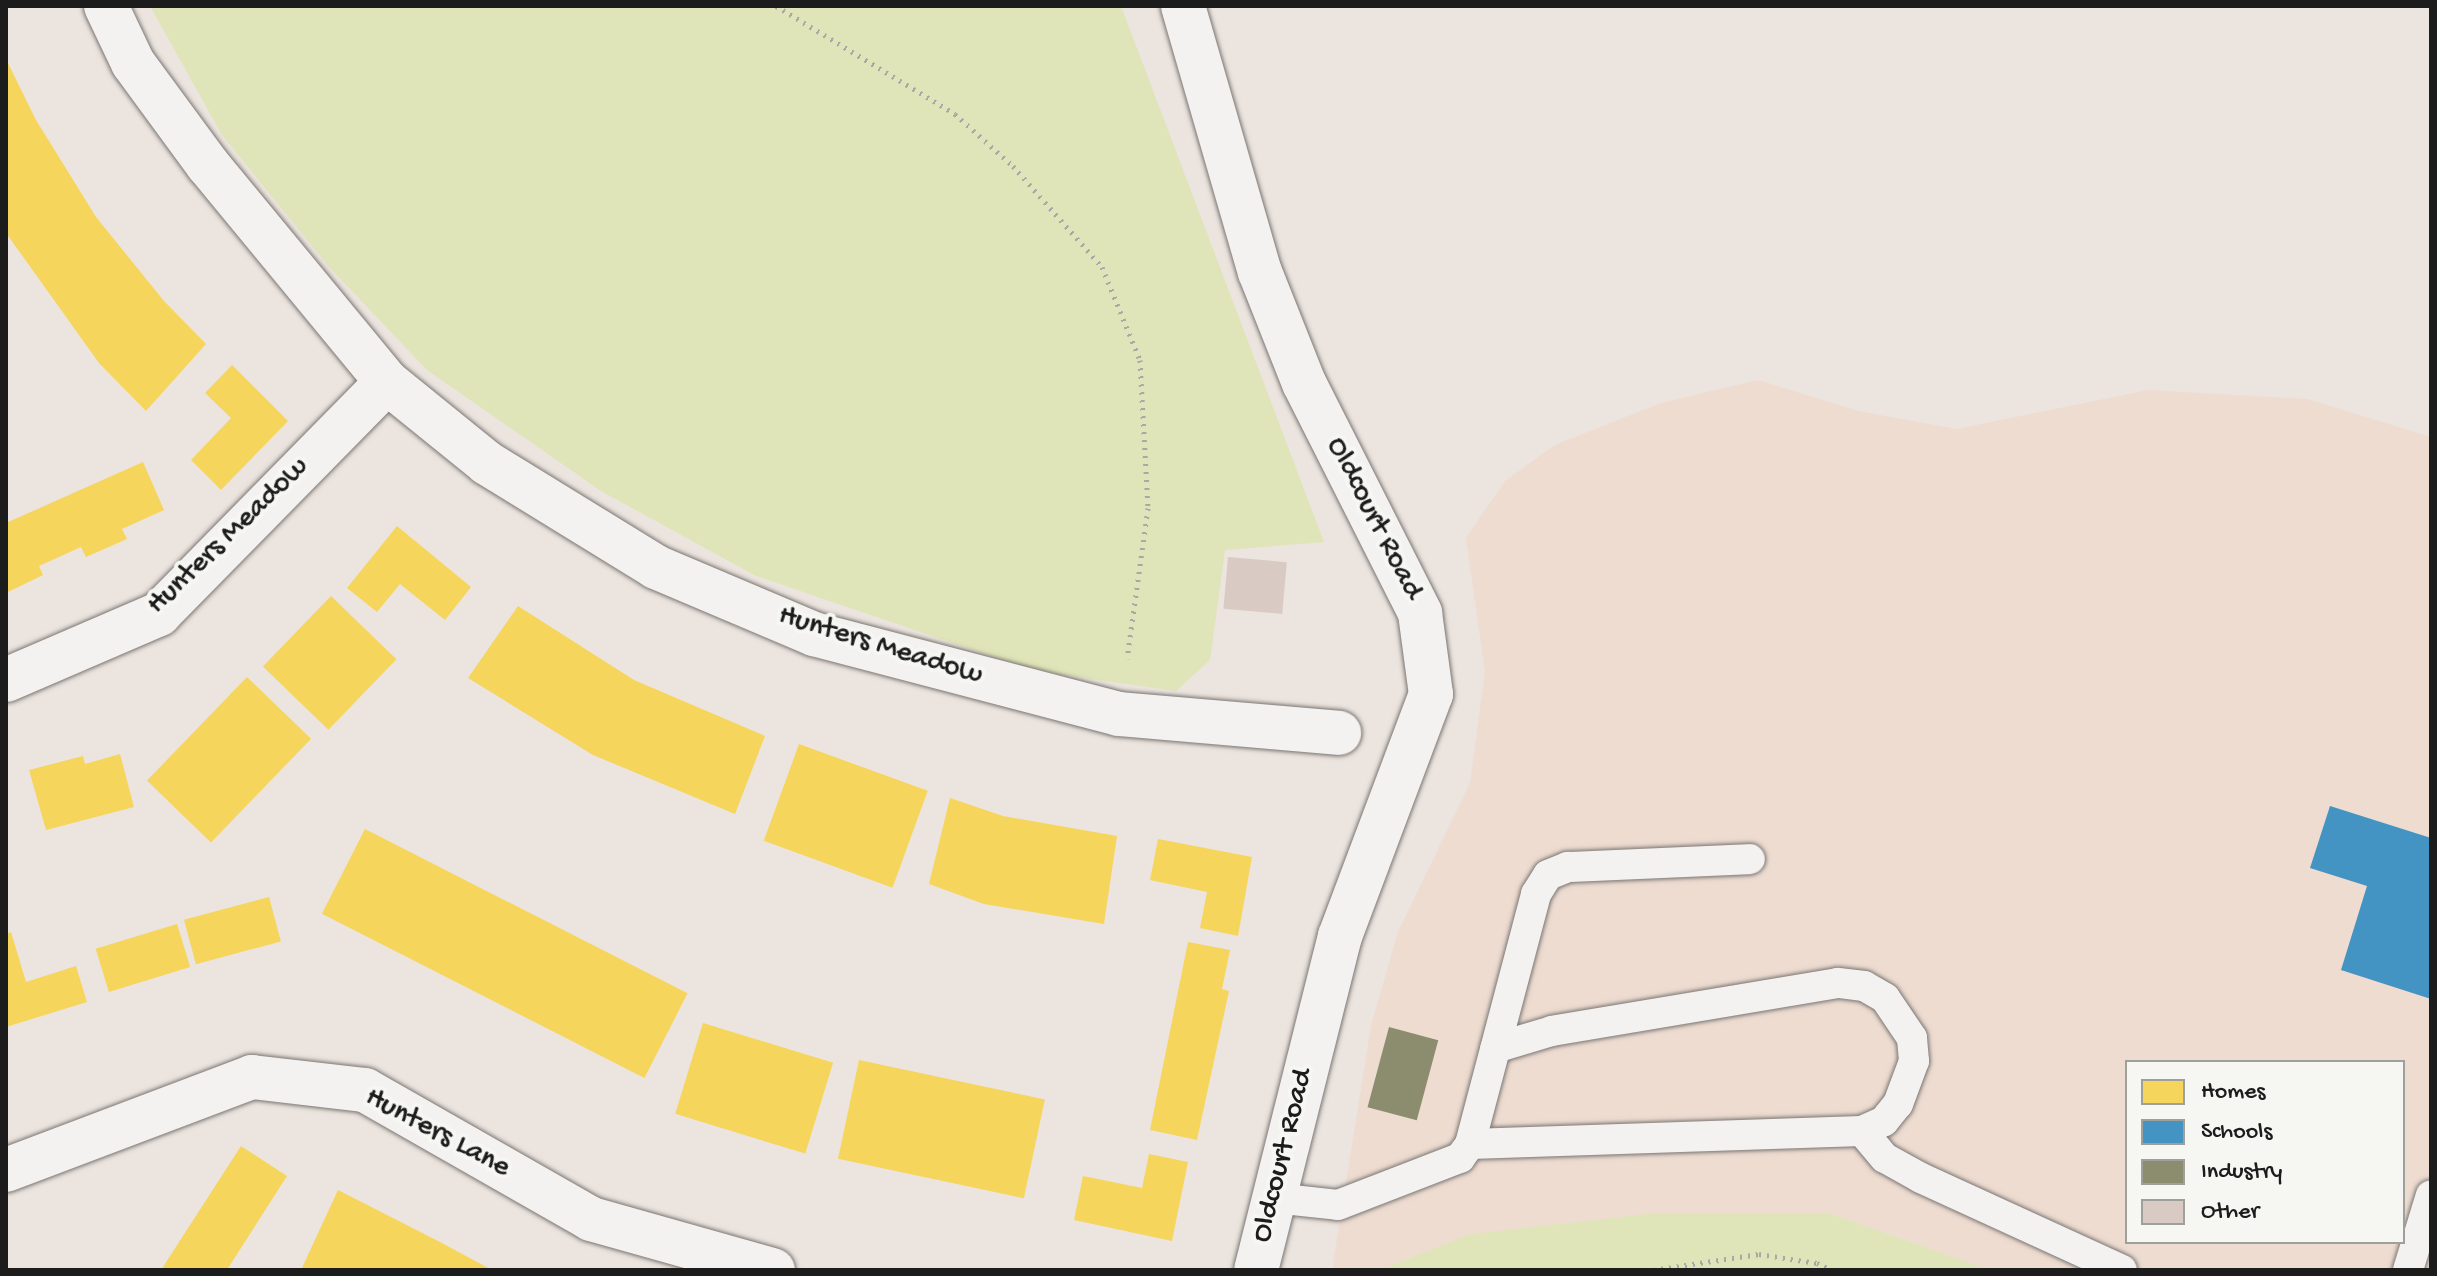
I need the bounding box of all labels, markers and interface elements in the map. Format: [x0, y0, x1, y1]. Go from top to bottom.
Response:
street label: Oldcourt Road [1317, 432, 1429, 606]
street label: Hunters Meadow [140, 451, 318, 623]
street label: Hunters Meadow [774, 599, 986, 695]
legend [2125, 1060, 2405, 1244]
street label: Oldcourt Road [1245, 1065, 1323, 1247]
text: Homes [2201, 1078, 2265, 1107]
street label: Hunters Lane [358, 1081, 516, 1187]
text: Schools [2201, 1118, 2272, 1147]
text: Industry [2201, 1158, 2282, 1187]
text: Other [2201, 1198, 2259, 1227]

